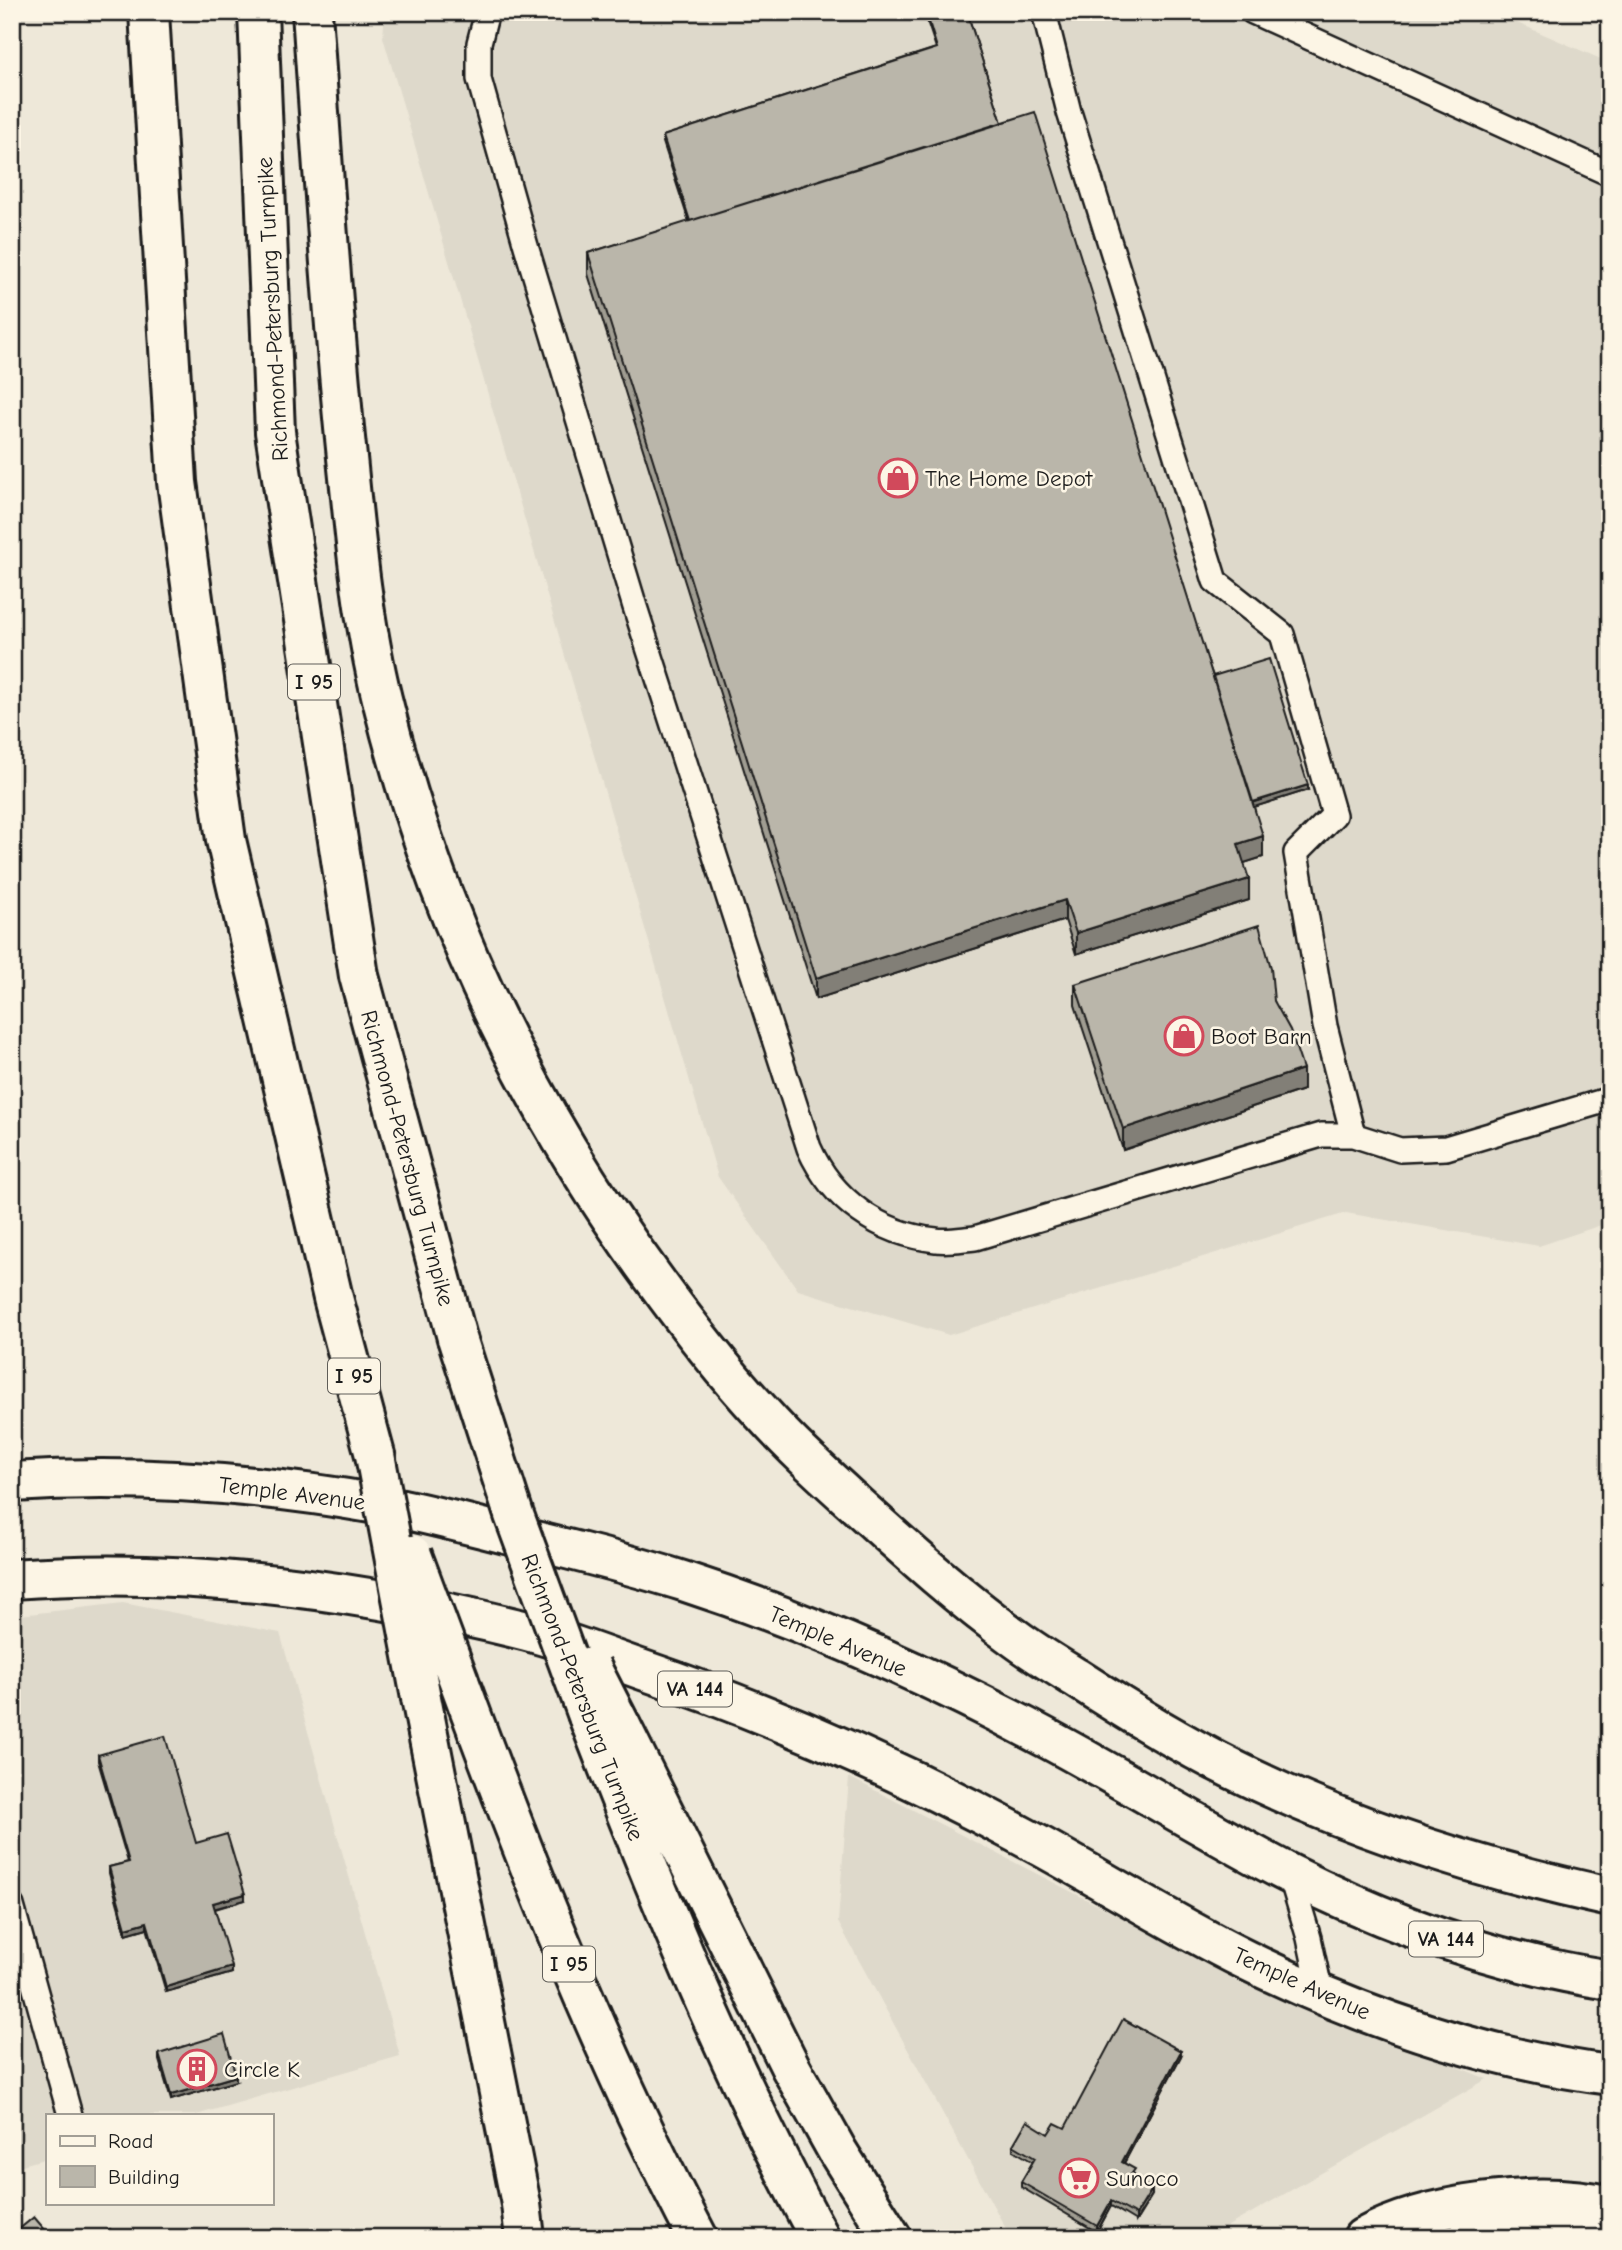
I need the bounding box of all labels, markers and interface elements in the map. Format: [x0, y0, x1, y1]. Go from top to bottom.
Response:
street label: Richmond-Petersburg Turnpike [251, 156, 294, 462]
shop icon: The Home Depot [877, 457, 919, 499]
place label: The Home Depot [925, 465, 1094, 492]
road number: I 95 [288, 664, 340, 700]
street label: Richmond-Petersburg Turnpike [355, 1007, 460, 1309]
shop icon: Boot Barn [1163, 1015, 1205, 1057]
place label: Boot Barn [1211, 1023, 1312, 1050]
road number: I 95 [328, 1358, 380, 1394]
street label: Temple Avenue [217, 1471, 367, 1516]
street label: Richmond-Petersburg Turnpike [515, 1550, 650, 1844]
street label: Temple Avenue [765, 1600, 911, 1683]
road number: VA 144 [658, 1672, 732, 1706]
road number: VA 144 [1409, 1922, 1483, 1956]
street label: Temple Avenue [1229, 1941, 1375, 2026]
road number: I 95 [543, 1946, 595, 1982]
building icon: Circle K [176, 2048, 218, 2090]
place label: Circle K [224, 2056, 300, 2083]
legend [46, 2114, 273, 2204]
text: Road [108, 2129, 153, 2153]
supermarket icon: Sunoco [1058, 2157, 1100, 2199]
text: Building [108, 2165, 180, 2189]
place label: Sunoco [1106, 2165, 1179, 2192]

